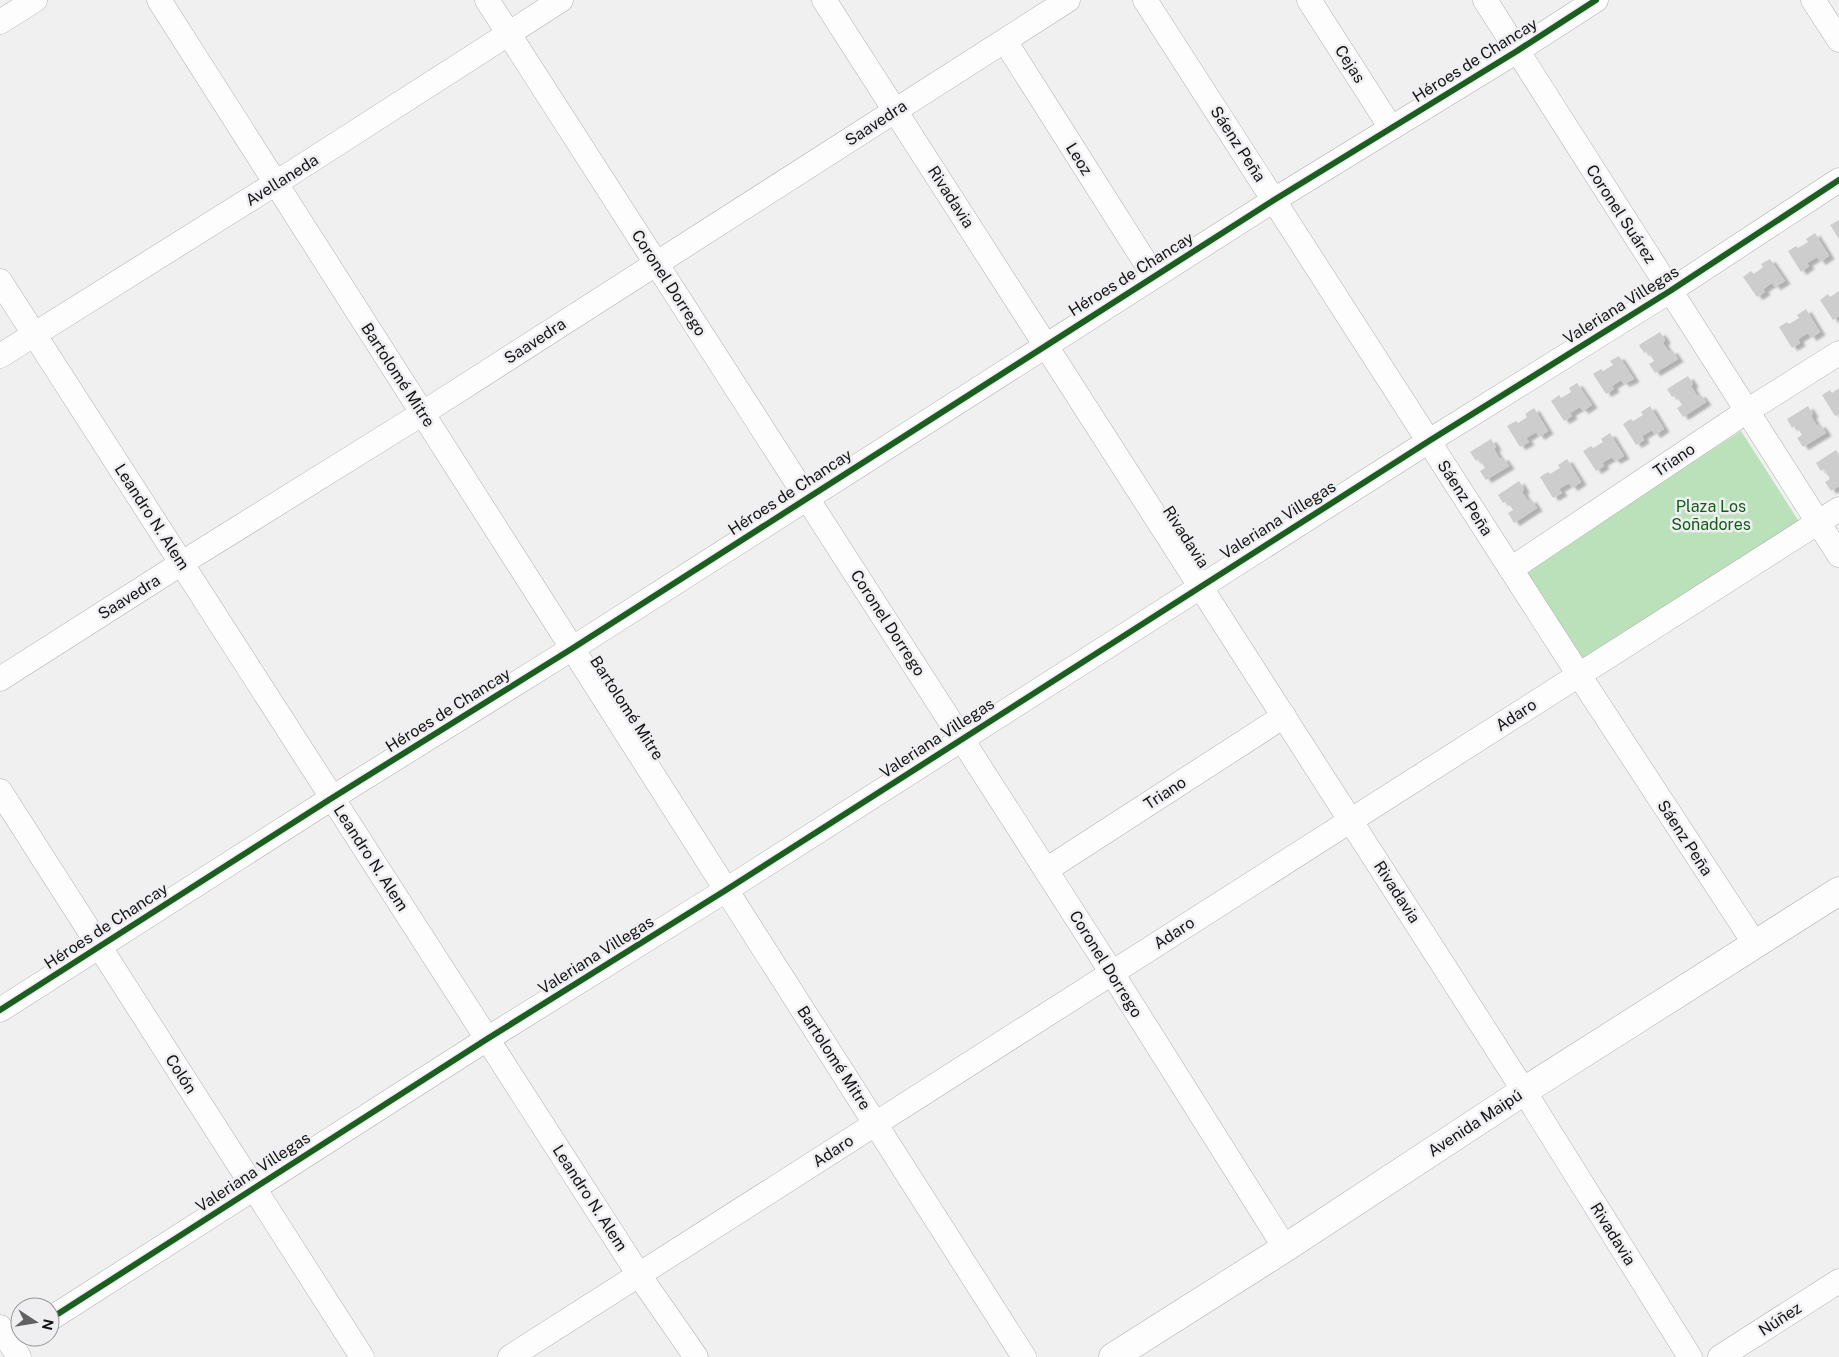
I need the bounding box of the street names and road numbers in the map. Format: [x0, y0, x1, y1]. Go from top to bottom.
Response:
street label: Héroes de Chancay [1409, 14, 1541, 106]
street label: Cejas [1331, 42, 1369, 86]
street label: Saavedra [842, 96, 910, 150]
street label: Sáenz Peña [1206, 103, 1270, 185]
street label: Leoz [1062, 139, 1096, 179]
street label: Avellaneda [242, 150, 322, 210]
street label: Coronel Suárez [1582, 161, 1660, 267]
street label: Rivadavia [924, 162, 978, 232]
street label: Coronel Dorrego [628, 226, 710, 340]
street label: Héroes de Chancay [1065, 228, 1197, 320]
street label: Valeriana Villegas [1560, 262, 1682, 348]
street label: Saavedra [501, 314, 569, 368]
street label: Bartolomé Mitre [357, 319, 439, 431]
street label: Triano [1649, 439, 1699, 481]
street label: Héroes de Chancay [725, 445, 856, 539]
street label: Sáenz Peña [1433, 457, 1497, 539]
street label: Leandro N. Alem [111, 460, 193, 574]
street label: Valeriana Villegas [1217, 477, 1339, 563]
street label: Rivadavia [1159, 502, 1213, 572]
street label: Coronel Dorrego [847, 566, 929, 680]
street label: Saavedra [94, 571, 164, 623]
street label: Bartolomé Mitre [586, 652, 668, 764]
street label: Héroes de Chancay [382, 664, 514, 756]
street label: Valeriana Villegas [876, 694, 998, 782]
street label: Adaro [1492, 695, 1540, 735]
street label: Triano [1140, 772, 1190, 814]
street label: Sáenz Peña [1653, 797, 1717, 879]
street label: Leandro N. Alem [330, 801, 412, 915]
street label: Rivadavia [1370, 857, 1424, 927]
street label: Héroes de Chancay [41, 879, 172, 973]
street label: Coronel Dorrego [1065, 907, 1147, 1021]
street label: Valeriana Villegas [535, 912, 657, 998]
street label: Adaro [1150, 913, 1198, 953]
street label: Bartolomé Mitre [793, 1002, 875, 1114]
street label: Colón [161, 1051, 201, 1097]
street label: Avenida Maipú [1424, 1085, 1526, 1161]
street label: Valeriana Villegas [192, 1128, 314, 1216]
street label: Adaro [809, 1131, 857, 1171]
street label: Leandro N. Alem [549, 1141, 631, 1255]
street label: Rivadavia [1586, 1199, 1640, 1269]
street label: Núñez [1755, 1298, 1805, 1340]

